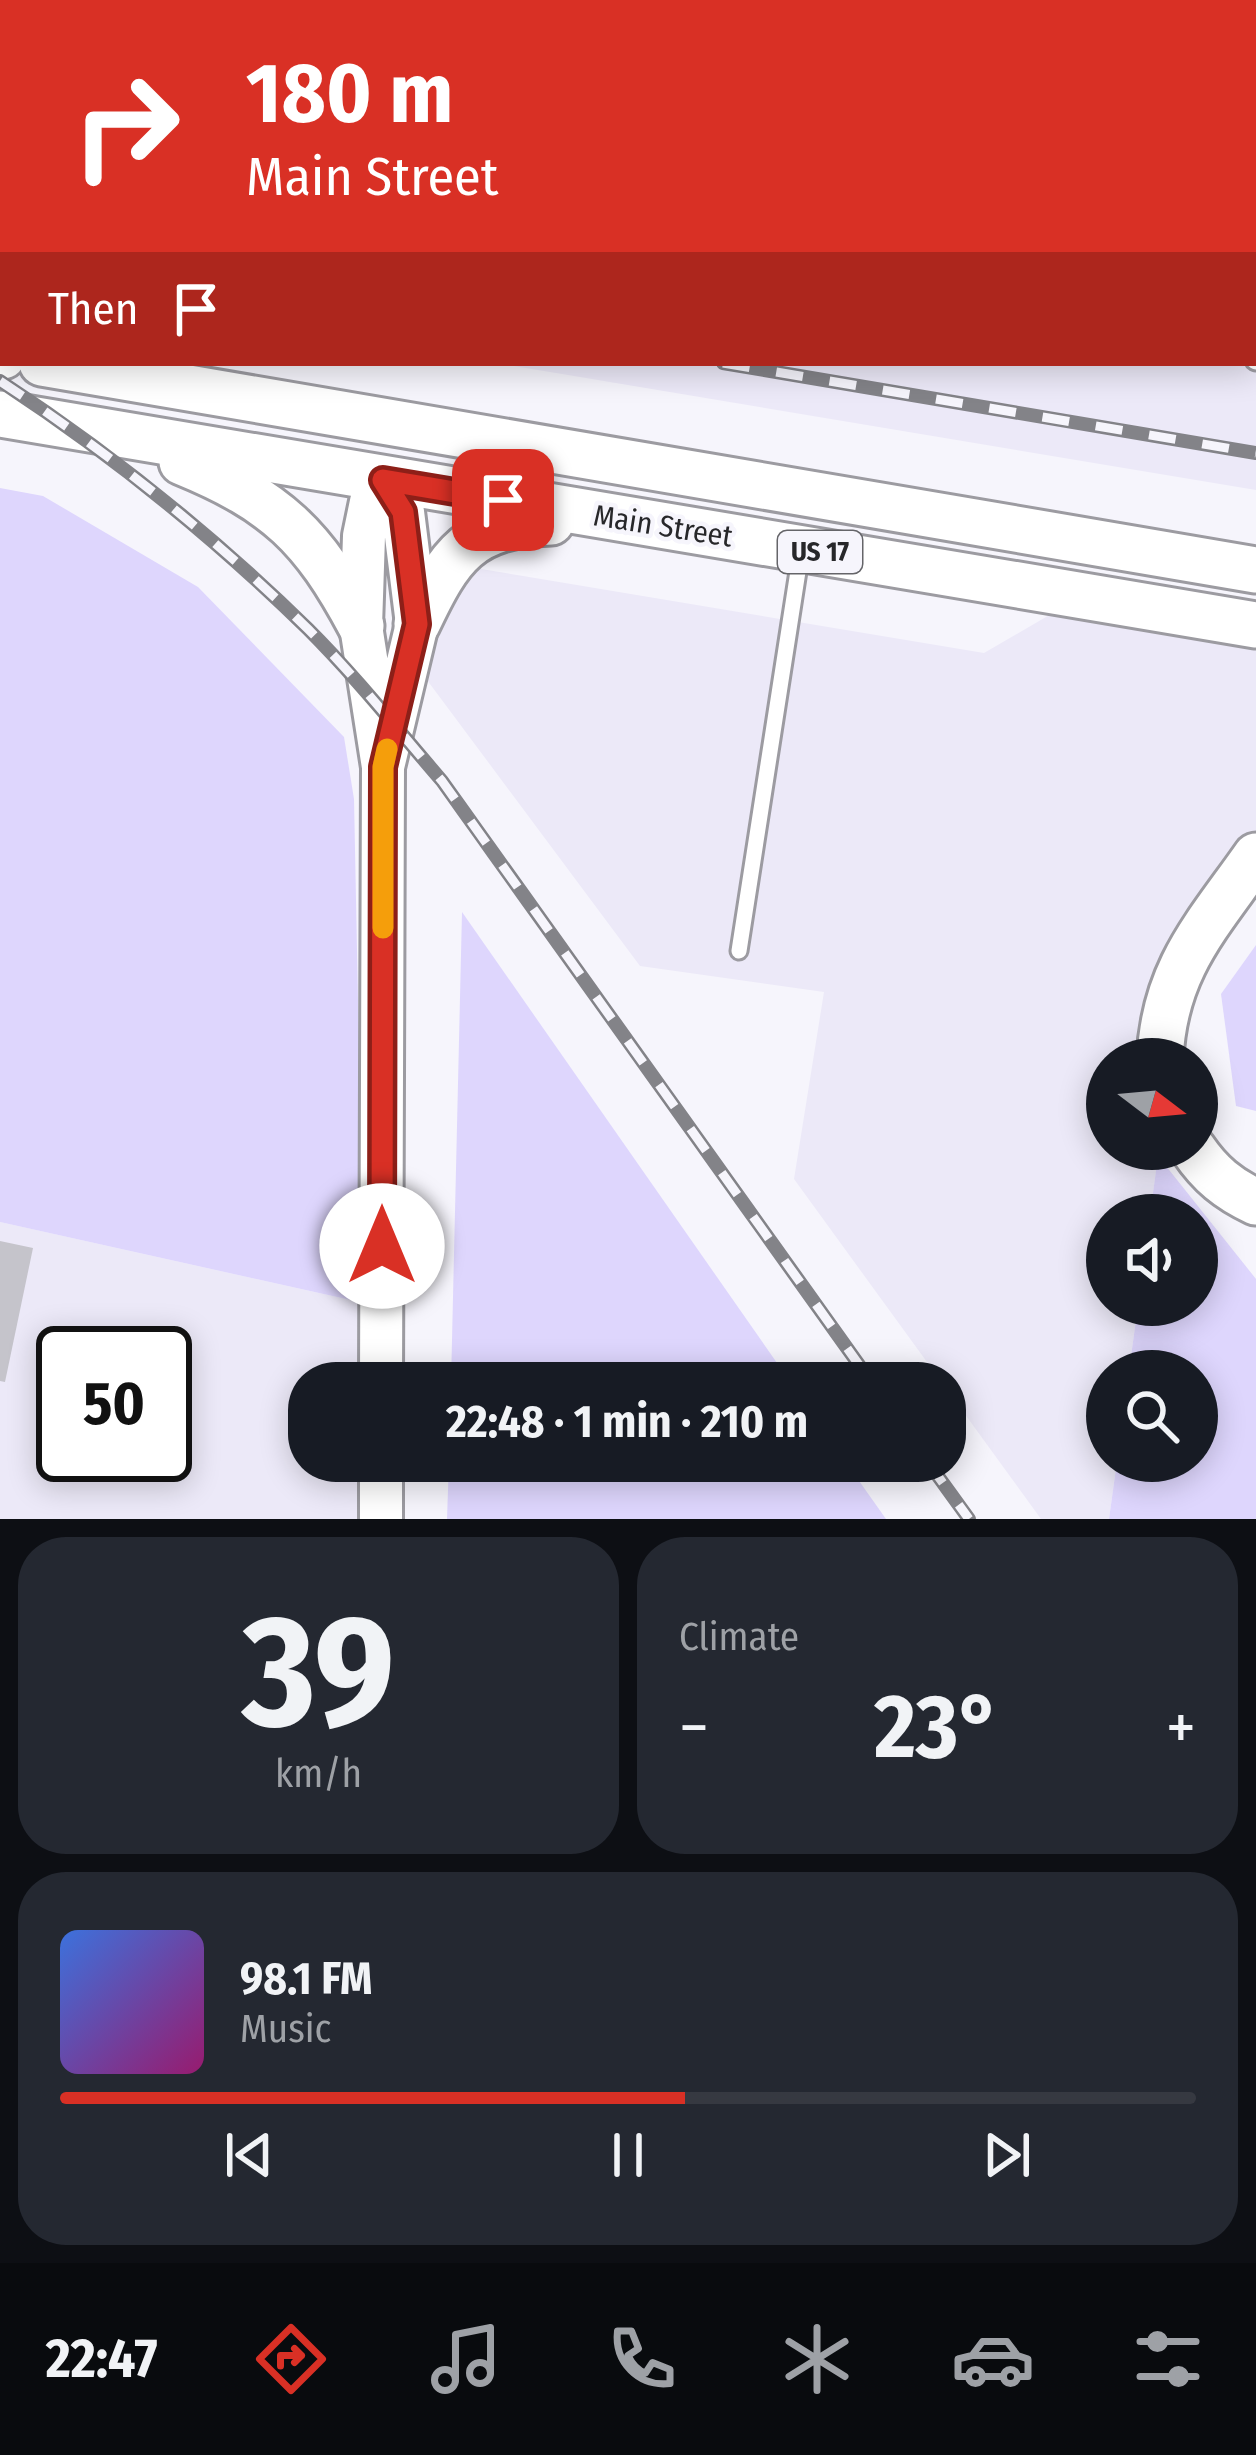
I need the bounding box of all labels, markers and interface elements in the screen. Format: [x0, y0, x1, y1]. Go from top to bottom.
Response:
text: 180 m [246, 43, 453, 144]
icon: right [48, 48, 204, 204]
text: Main Street [246, 145, 498, 209]
icon: arrive [163, 276, 229, 342]
text: Then [48, 282, 139, 336]
pin [452, 449, 554, 551]
icon: arrive [470, 467, 536, 533]
street label: Main Street [591, 497, 735, 555]
road number: US 17 [778, 531, 862, 573]
north arrow [1086, 1038, 1218, 1170]
map controls [1086, 1038, 1218, 1482]
position arrow [319, 1183, 445, 1309]
button: sound [1086, 1194, 1218, 1326]
speed limit sign: 50 [36, 1326, 192, 1482]
button: search [1086, 1350, 1218, 1482]
text: 22:48 · 1 min · 210 m [446, 1395, 808, 1449]
text: 39 [242, 1579, 395, 1766]
text: Climate [679, 1614, 799, 1660]
text: 23° [874, 1673, 1001, 1781]
text: − [679, 1688, 709, 1767]
text: + [1166, 1688, 1196, 1767]
text: km/h [275, 1751, 362, 1797]
text: 98.1 FM [240, 1952, 372, 2006]
text: Music [240, 2006, 331, 2052]
icon: previous [216, 2122, 282, 2188]
icon: pause [595, 2122, 661, 2188]
icon: next [974, 2122, 1040, 2188]
icon: directions [249, 2317, 333, 2401]
icon: music [424, 2317, 508, 2401]
icon: phone [600, 2317, 684, 2401]
icon: climate [775, 2317, 859, 2401]
icon: car [951, 2317, 1035, 2401]
icon: filters [1126, 2317, 1210, 2401]
text: 22:47 [46, 2327, 157, 2391]

